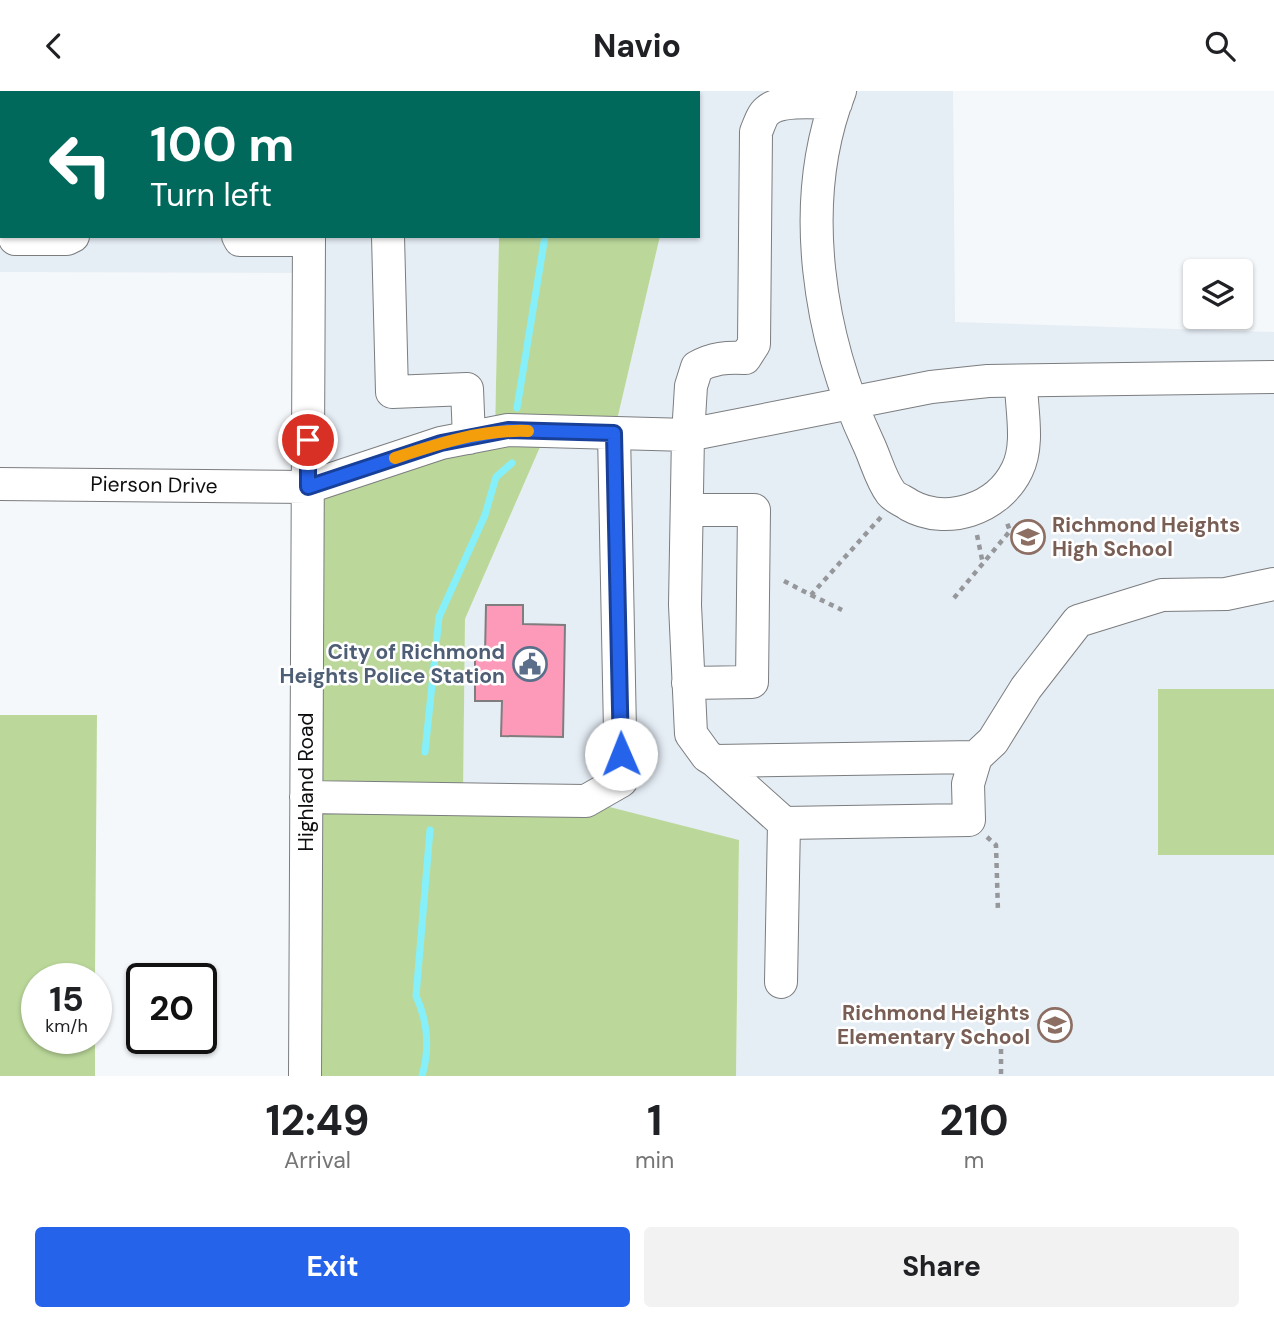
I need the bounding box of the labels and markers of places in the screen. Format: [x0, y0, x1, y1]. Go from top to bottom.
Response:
pin [278, 410, 338, 470]
place label: Richmond Heights High School [1052, 511, 1240, 563]
school or university icon: Richmond Heights High School [1009, 518, 1047, 556]
place label: City of Richmond Heights Police Station [279, 638, 505, 690]
public building icon: City of Richmond Heights Police Station [511, 645, 549, 683]
place label: Richmond Heights Elementary School [837, 999, 1030, 1051]
school or university icon: Richmond Heights Elementary School [1036, 1006, 1074, 1044]

